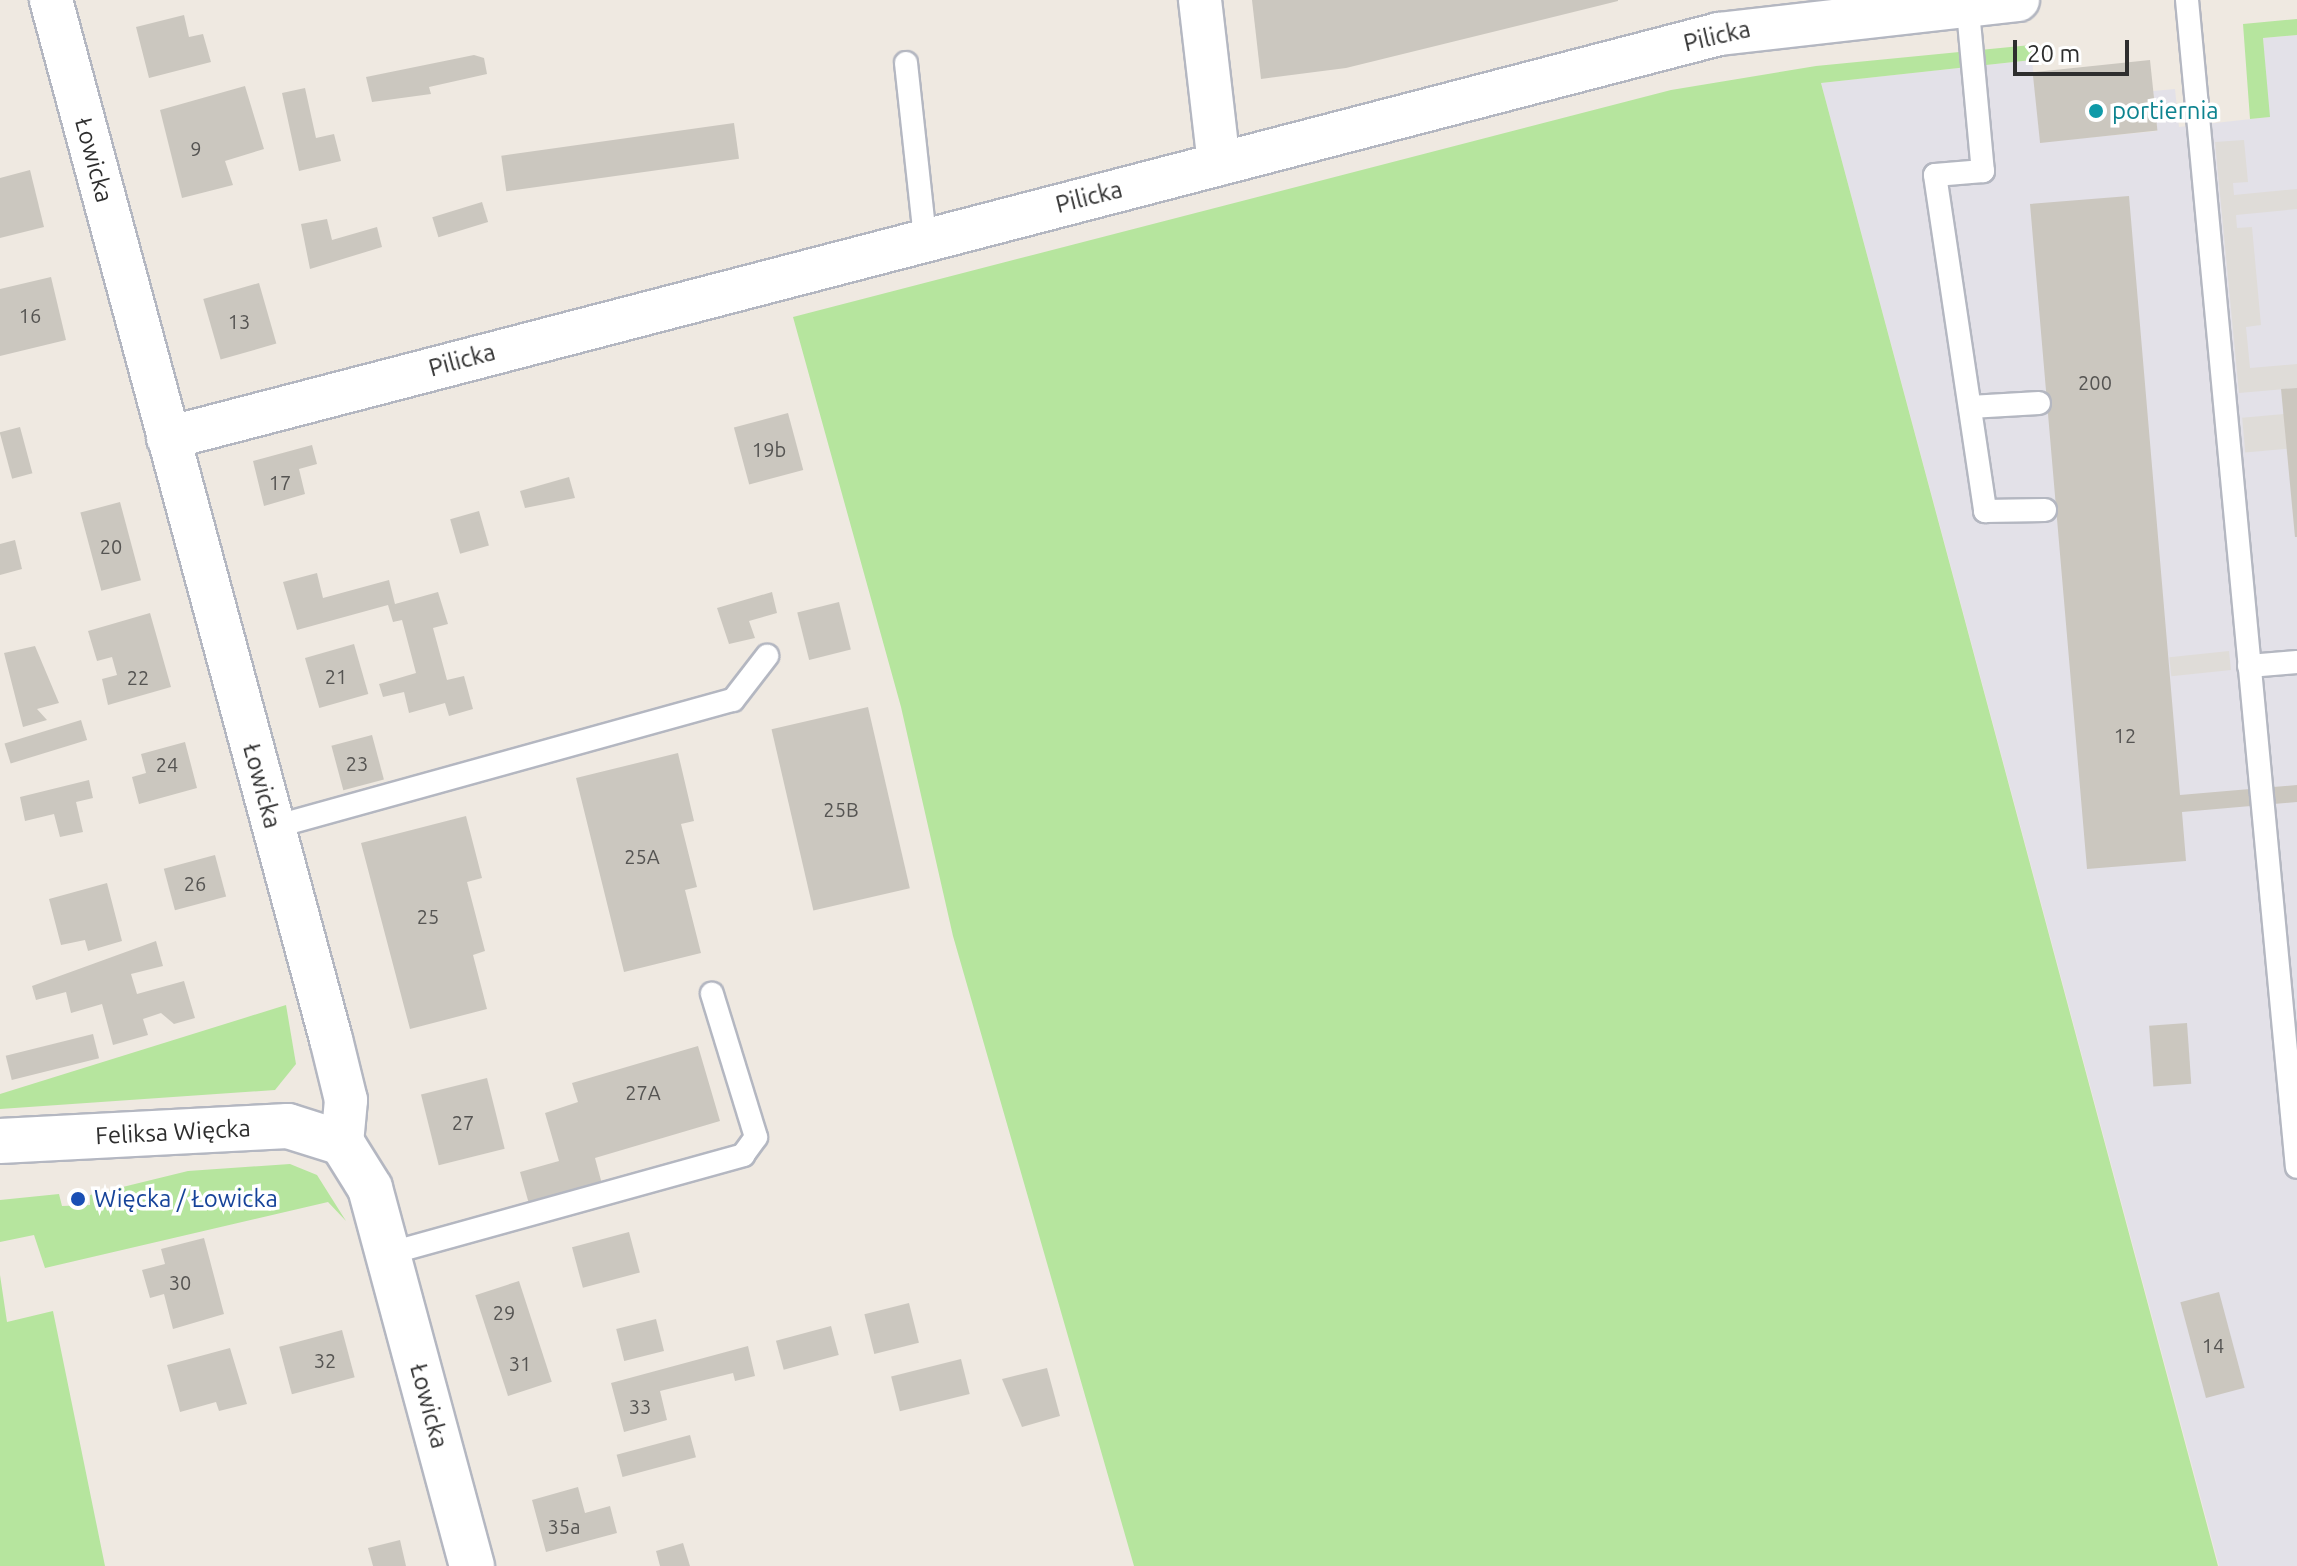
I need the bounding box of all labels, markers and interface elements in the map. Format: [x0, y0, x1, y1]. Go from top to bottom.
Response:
street label: Pilicka [1681, 14, 1753, 58]
scale bar [2017, 24, 2133, 74]
text: 20 m [2027, 40, 2080, 67]
place label: portiernia [2112, 97, 2219, 125]
marker: portiernia [2087, 102, 2105, 120]
street label: Łowicka [69, 114, 119, 206]
house number: 9 [190, 136, 202, 160]
street label: Pilicka [1053, 175, 1125, 219]
house number: 16 [19, 303, 41, 327]
house number: 13 [228, 309, 250, 333]
street label: Pilicka [425, 337, 499, 383]
house number: 200 [2078, 370, 2112, 394]
house number: 19b [752, 437, 786, 461]
house number: 17 [269, 470, 291, 494]
house number: 20 [100, 534, 122, 558]
house number: 21 [325, 664, 347, 688]
house number: 22 [127, 665, 149, 689]
house number: 12 [2114, 723, 2136, 747]
street label: Łowicka [237, 740, 287, 832]
house number: 23 [346, 751, 368, 775]
house number: 24 [156, 752, 178, 776]
house number: 25B [823, 797, 859, 821]
house number: 25A [624, 844, 660, 868]
house number: 26 [184, 871, 206, 895]
house number: 25 [417, 904, 439, 928]
house number: 27A [625, 1080, 661, 1104]
house number: 27 [452, 1110, 474, 1134]
street label: Feliksa Więcka [95, 1114, 251, 1150]
place label: Więcka / Łowicka [94, 1185, 278, 1213]
marker: Więcka / Łowicka [69, 1190, 87, 1208]
house number: 30 [169, 1270, 191, 1294]
house number: 29 [493, 1300, 515, 1324]
house number: 14 [2202, 1333, 2224, 1357]
house number: 32 [314, 1348, 336, 1372]
house number: 31 [509, 1351, 531, 1375]
street label: Łowicka [404, 1360, 454, 1452]
house number: 33 [629, 1394, 651, 1418]
house number: 35a [548, 1514, 580, 1538]

